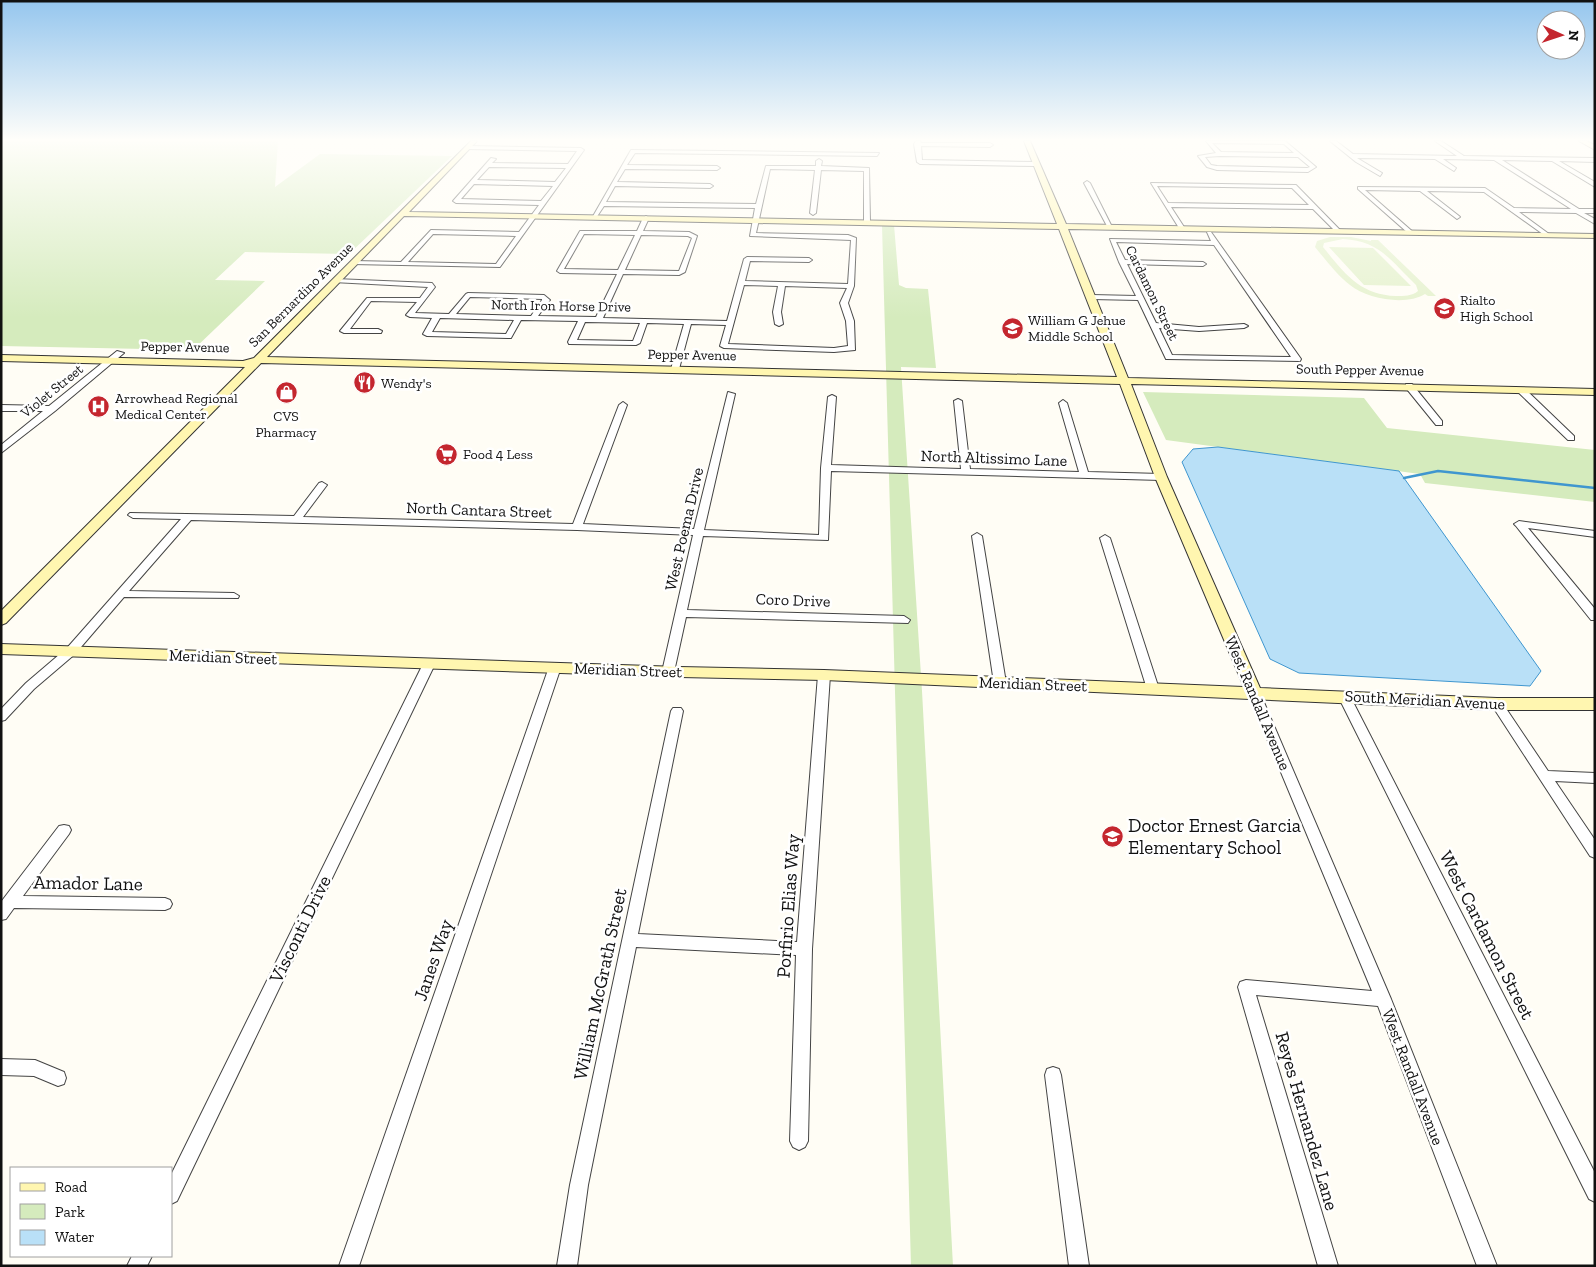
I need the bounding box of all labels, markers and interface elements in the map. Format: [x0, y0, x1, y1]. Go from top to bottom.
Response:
north arrow [1536, 10, 1586, 60]
text: N [1565, 30, 1582, 42]
street label: San Bernardino Avenue [245, 239, 357, 351]
street label: Cardamon Street [1122, 243, 1183, 344]
place label: Rialto High School [1460, 292, 1533, 325]
street label: North Iron Horse Drive [491, 296, 632, 316]
school or university icon: Rialto High School [1432, 296, 1456, 320]
place label: William G Jehue Middle School [1028, 312, 1126, 345]
school or university icon: William G Jehue Middle School [1000, 316, 1024, 340]
street label: Pepper Avenue [140, 338, 230, 356]
street label: Pepper Avenue [647, 346, 737, 364]
street label: Violet Street [17, 360, 87, 422]
street label: South Pepper Avenue [1296, 360, 1424, 380]
restaurant icon: Wendy's [353, 371, 377, 395]
place label: Wendy's [381, 375, 432, 392]
shop icon: CVS Pharmacy [274, 381, 298, 405]
place label: Arrowhead Regional Medical Center [115, 390, 238, 423]
hospital icon: Arrowhead Regional Medical Center [87, 394, 111, 418]
place label: CVS Pharmacy [256, 408, 317, 441]
supermarket icon: Food 4 Less [435, 442, 459, 466]
place label: Food 4 Less [463, 446, 533, 463]
street label: North Altissimo Lane [920, 446, 1068, 470]
street label: West Poema Drive [661, 466, 707, 592]
street label: North Cantara Street [406, 498, 552, 522]
street label: Coro Drive [755, 589, 831, 611]
street label: West Randall Avenue [1221, 633, 1295, 773]
street label: Meridian Street [168, 646, 278, 668]
street label: Meridian Street [573, 659, 683, 681]
street label: Meridian Street [978, 673, 1088, 695]
street label: South Meridian Avenue [1344, 686, 1506, 714]
place label: Doctor Ernest Garcia Elementary School [1128, 814, 1301, 859]
school or university icon: Doctor Ernest Garcia Elementary School [1100, 824, 1124, 848]
street label: Porfirio Elias Way [771, 833, 805, 979]
street label: West Cardamon Street [1435, 847, 1539, 1023]
street label: Amador Lane [33, 871, 143, 895]
street label: Visconti Drive [264, 872, 336, 987]
street label: William McGrath Street [568, 886, 632, 1082]
street label: Janes Way [408, 916, 458, 1004]
street label: West Randall Avenue [1378, 1006, 1448, 1148]
street label: Reyes Hernandez Lane [1270, 1029, 1344, 1213]
legend [10, 1167, 172, 1257]
text: Road [55, 1178, 88, 1196]
text: Park [55, 1203, 85, 1221]
text: Water [55, 1228, 95, 1246]

